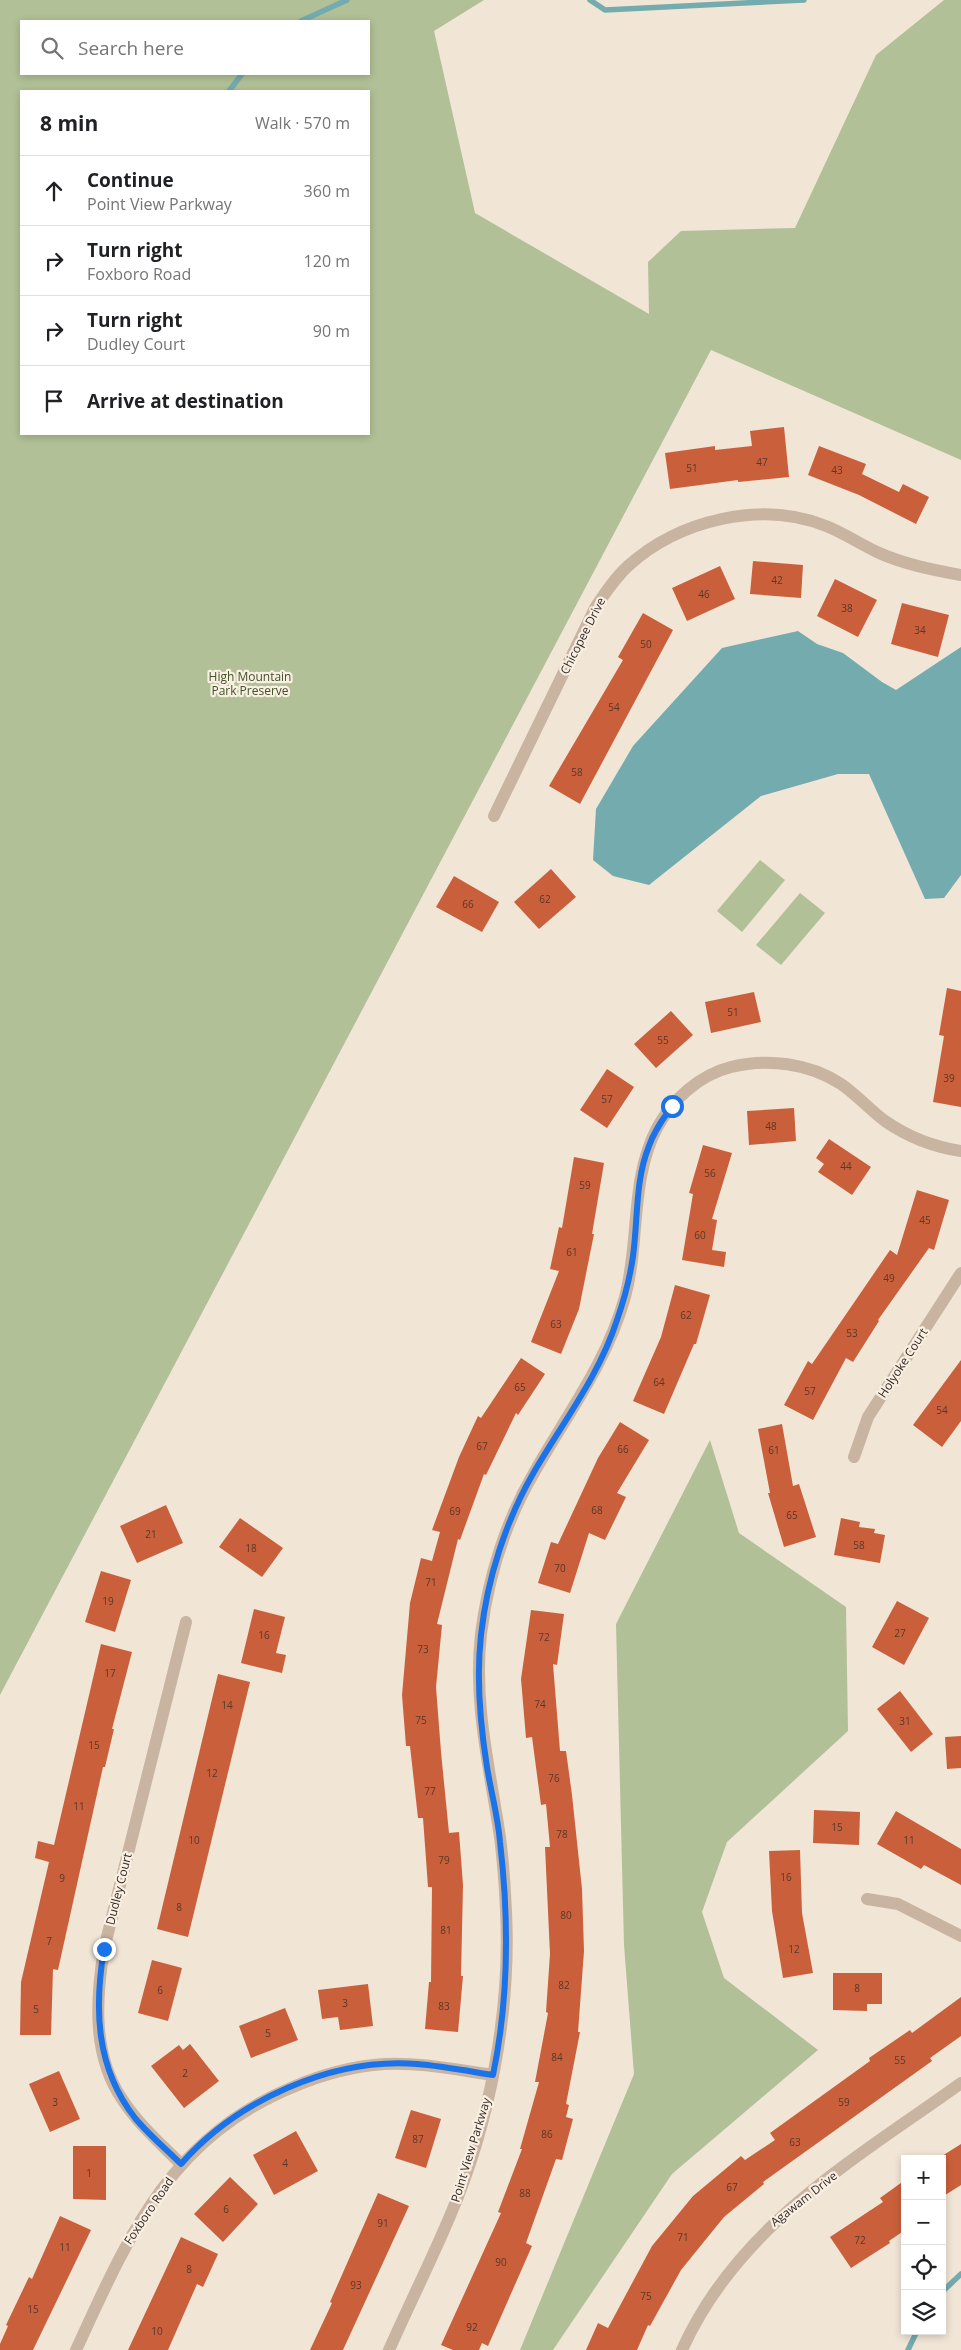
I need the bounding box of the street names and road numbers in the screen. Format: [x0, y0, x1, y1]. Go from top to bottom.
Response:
street label: Chicopee Drive [556, 594, 609, 677]
street label: Holyoke Court [874, 1325, 931, 1401]
street label: Dudley Court [101, 1851, 136, 1927]
street label: Point View Parkway [447, 2094, 495, 2204]
street label: Agawam Drive [767, 2167, 841, 2230]
street label: Foxboro Road [120, 2174, 177, 2248]

